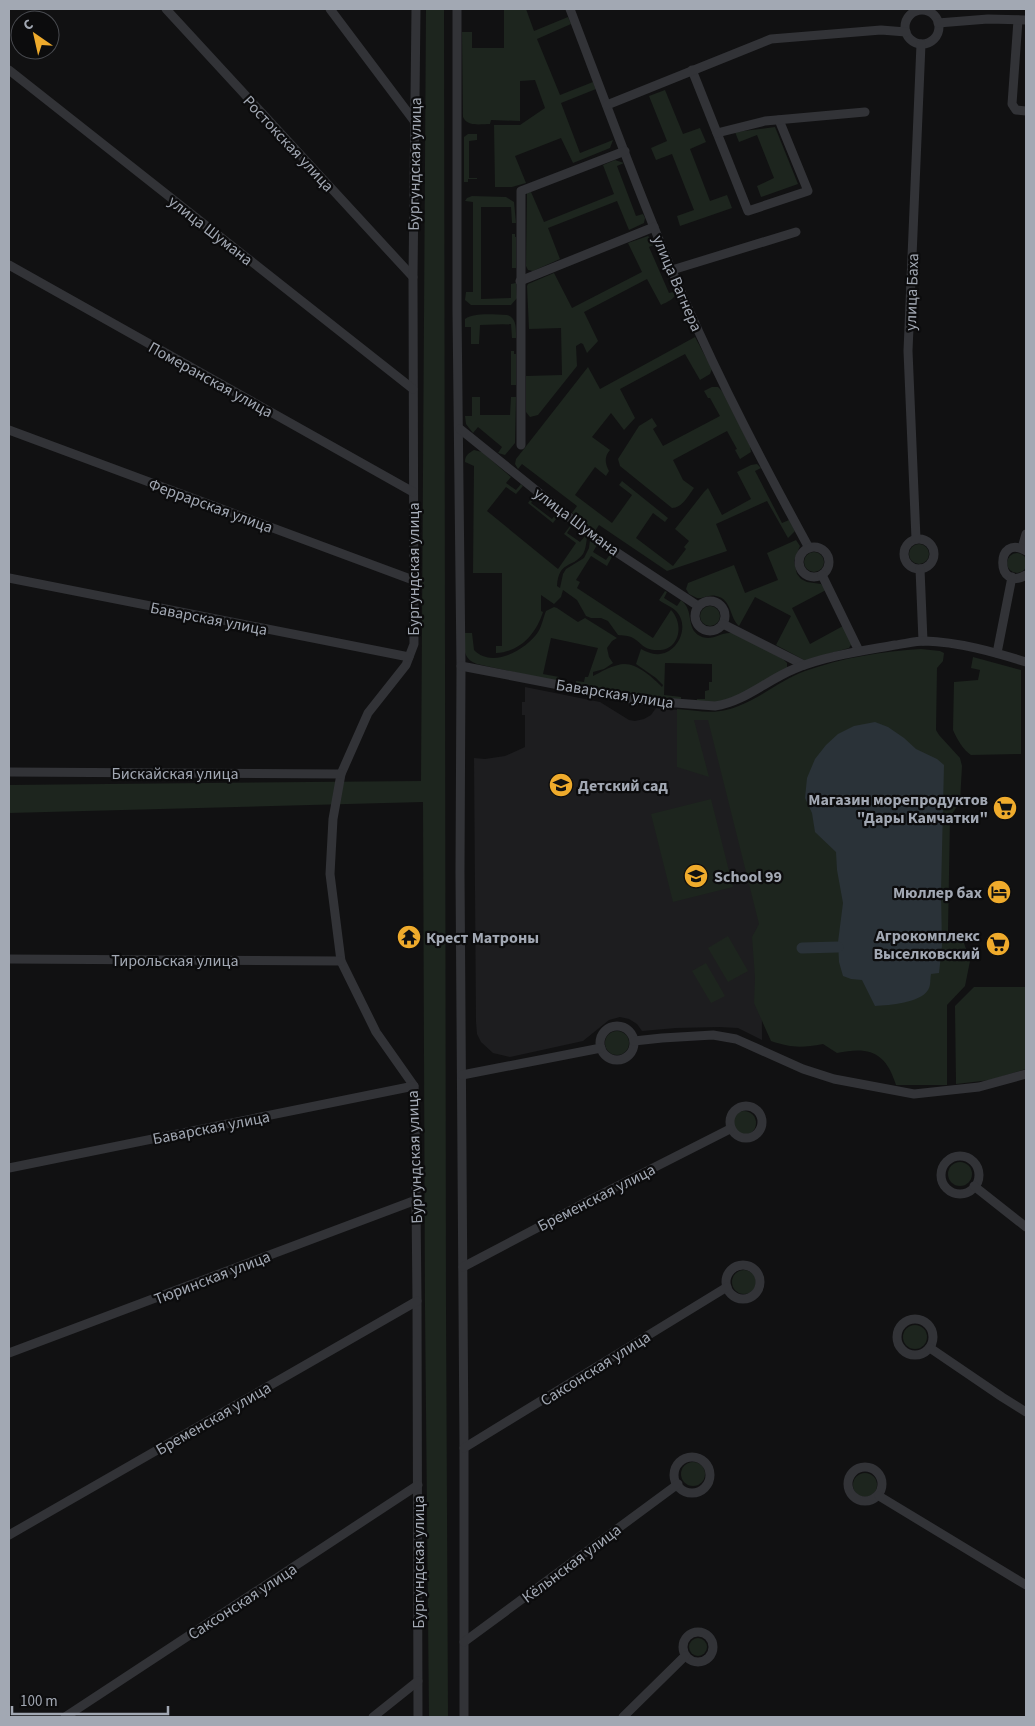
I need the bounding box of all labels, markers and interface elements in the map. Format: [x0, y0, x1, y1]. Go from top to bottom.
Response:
north arrow [10, 10, 60, 60]
text: С [19, 14, 37, 36]
street label: Ростокская улица [238, 91, 339, 197]
street label: Бургундская улица [403, 97, 427, 231]
street label: улица Шумана [163, 191, 257, 271]
street label: улица Вагнера [647, 232, 707, 335]
street label: улица Баха [900, 253, 924, 331]
street label: Померанская улица [144, 336, 277, 423]
street label: Феррарская улица [146, 473, 276, 539]
street label: улица Шумана [529, 482, 624, 561]
street label: Бургундская улица [403, 502, 425, 636]
street label: Баварская улица [148, 597, 269, 641]
street label: Баварская улица [554, 674, 675, 714]
street label: Бискайская улица [112, 763, 238, 785]
school or university icon: Детский сад [548, 772, 574, 798]
place label: Детский сад [578, 775, 669, 797]
place label: Магазин морепродуктов "Дары Камчатки" [808, 789, 988, 829]
supermarket icon: Магазин морепродуктов "Дары Камчатки" [992, 795, 1018, 821]
school or university icon: School 99 [683, 863, 709, 889]
place label: School 99 [714, 866, 782, 888]
hotel icon: Мюллер бах [986, 879, 1012, 905]
place label: Мюллер бах [893, 882, 982, 904]
temple icon: Крест Матроны [396, 924, 422, 950]
place label: Агрокомплекс Выселковский [873, 925, 981, 965]
place label: Крест Матроны [426, 927, 539, 949]
supermarket icon: Агрокомплекс Выселковский [985, 931, 1011, 957]
street label: Тирольская улица [111, 950, 239, 972]
street label: Бургундская улица [402, 1090, 428, 1224]
street label: Баварская улица [151, 1106, 272, 1150]
street label: Бременская улица [534, 1159, 659, 1237]
street label: Тюринская улица [151, 1246, 274, 1310]
street label: Саксонская улица [536, 1326, 655, 1412]
street label: Бременская улица [152, 1377, 275, 1461]
street label: Бургундская улица [408, 1495, 430, 1629]
street label: Кёльнская улица [517, 1519, 626, 1608]
street label: Саксонская улица [184, 1558, 301, 1645]
scale bar [12, 1684, 169, 1716]
text: 100 m [20, 1691, 58, 1712]

